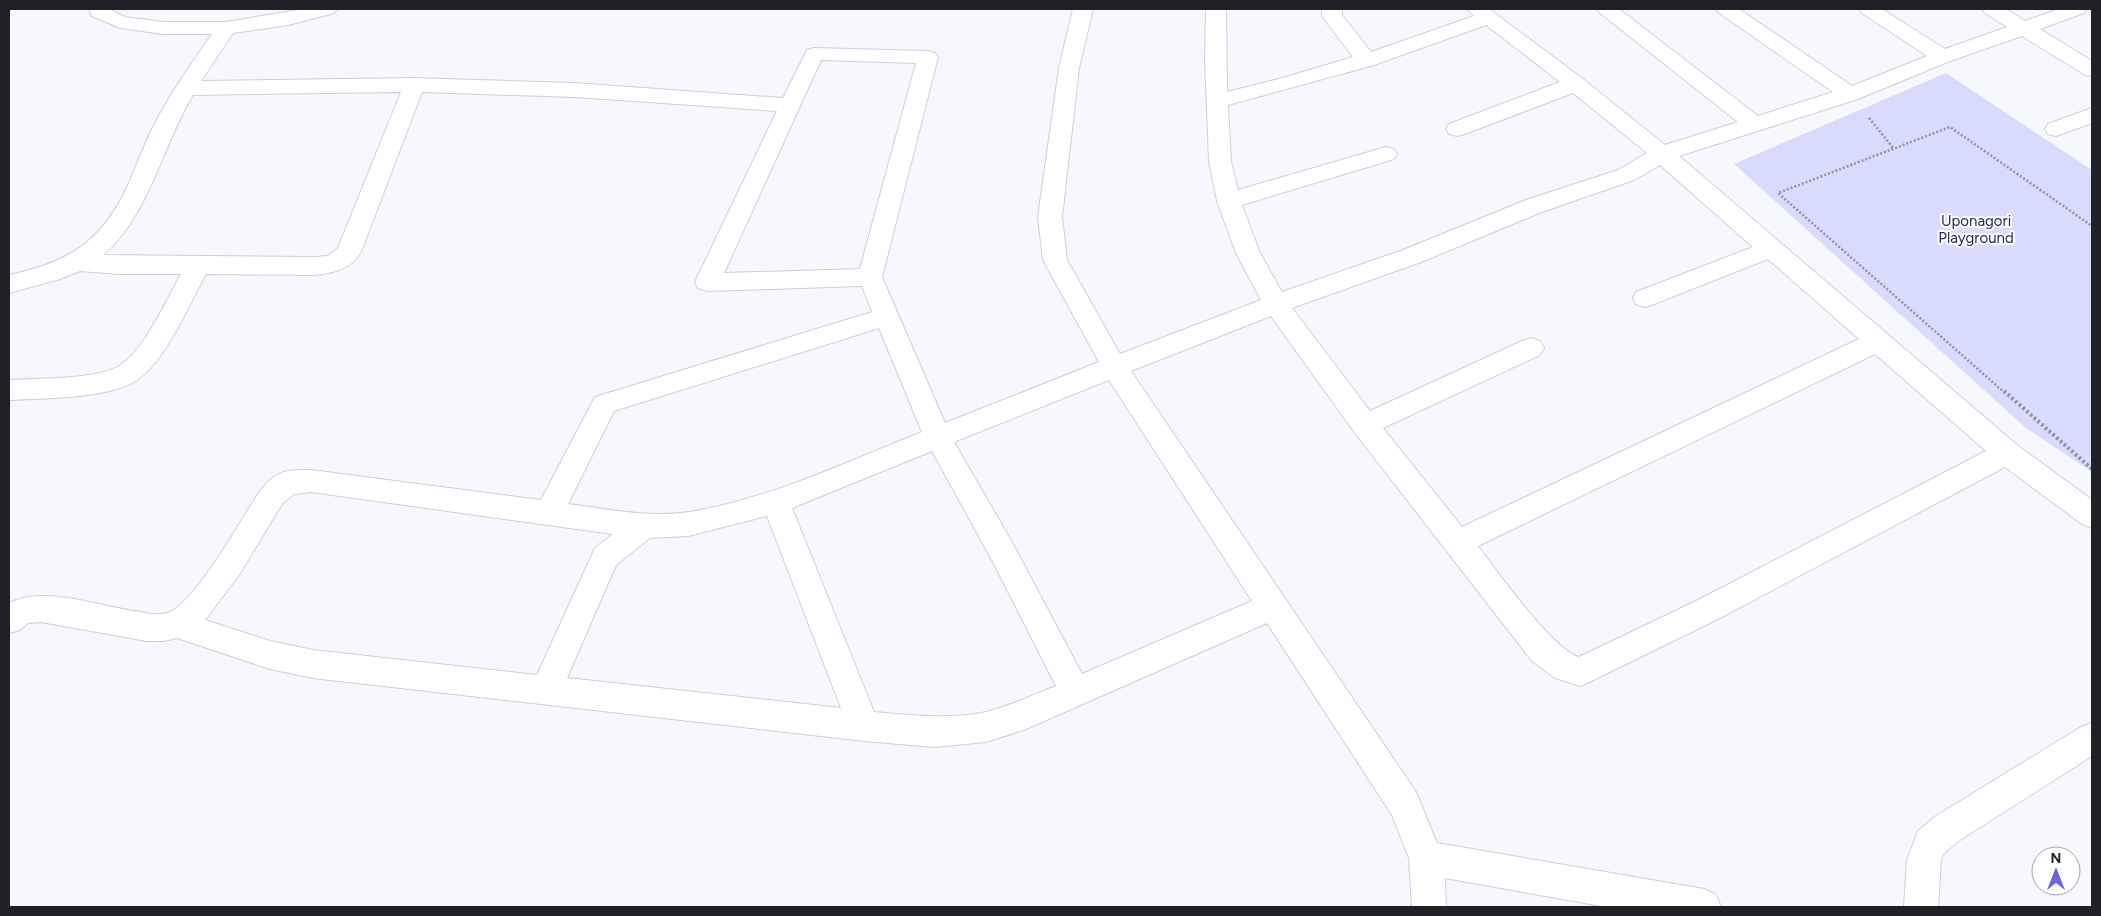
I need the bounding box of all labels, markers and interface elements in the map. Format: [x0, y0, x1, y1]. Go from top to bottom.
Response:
park label: Uponagori Playground [1938, 212, 2014, 247]
north arrow [2031, 846, 2081, 896]
text: N [2051, 850, 2061, 867]

